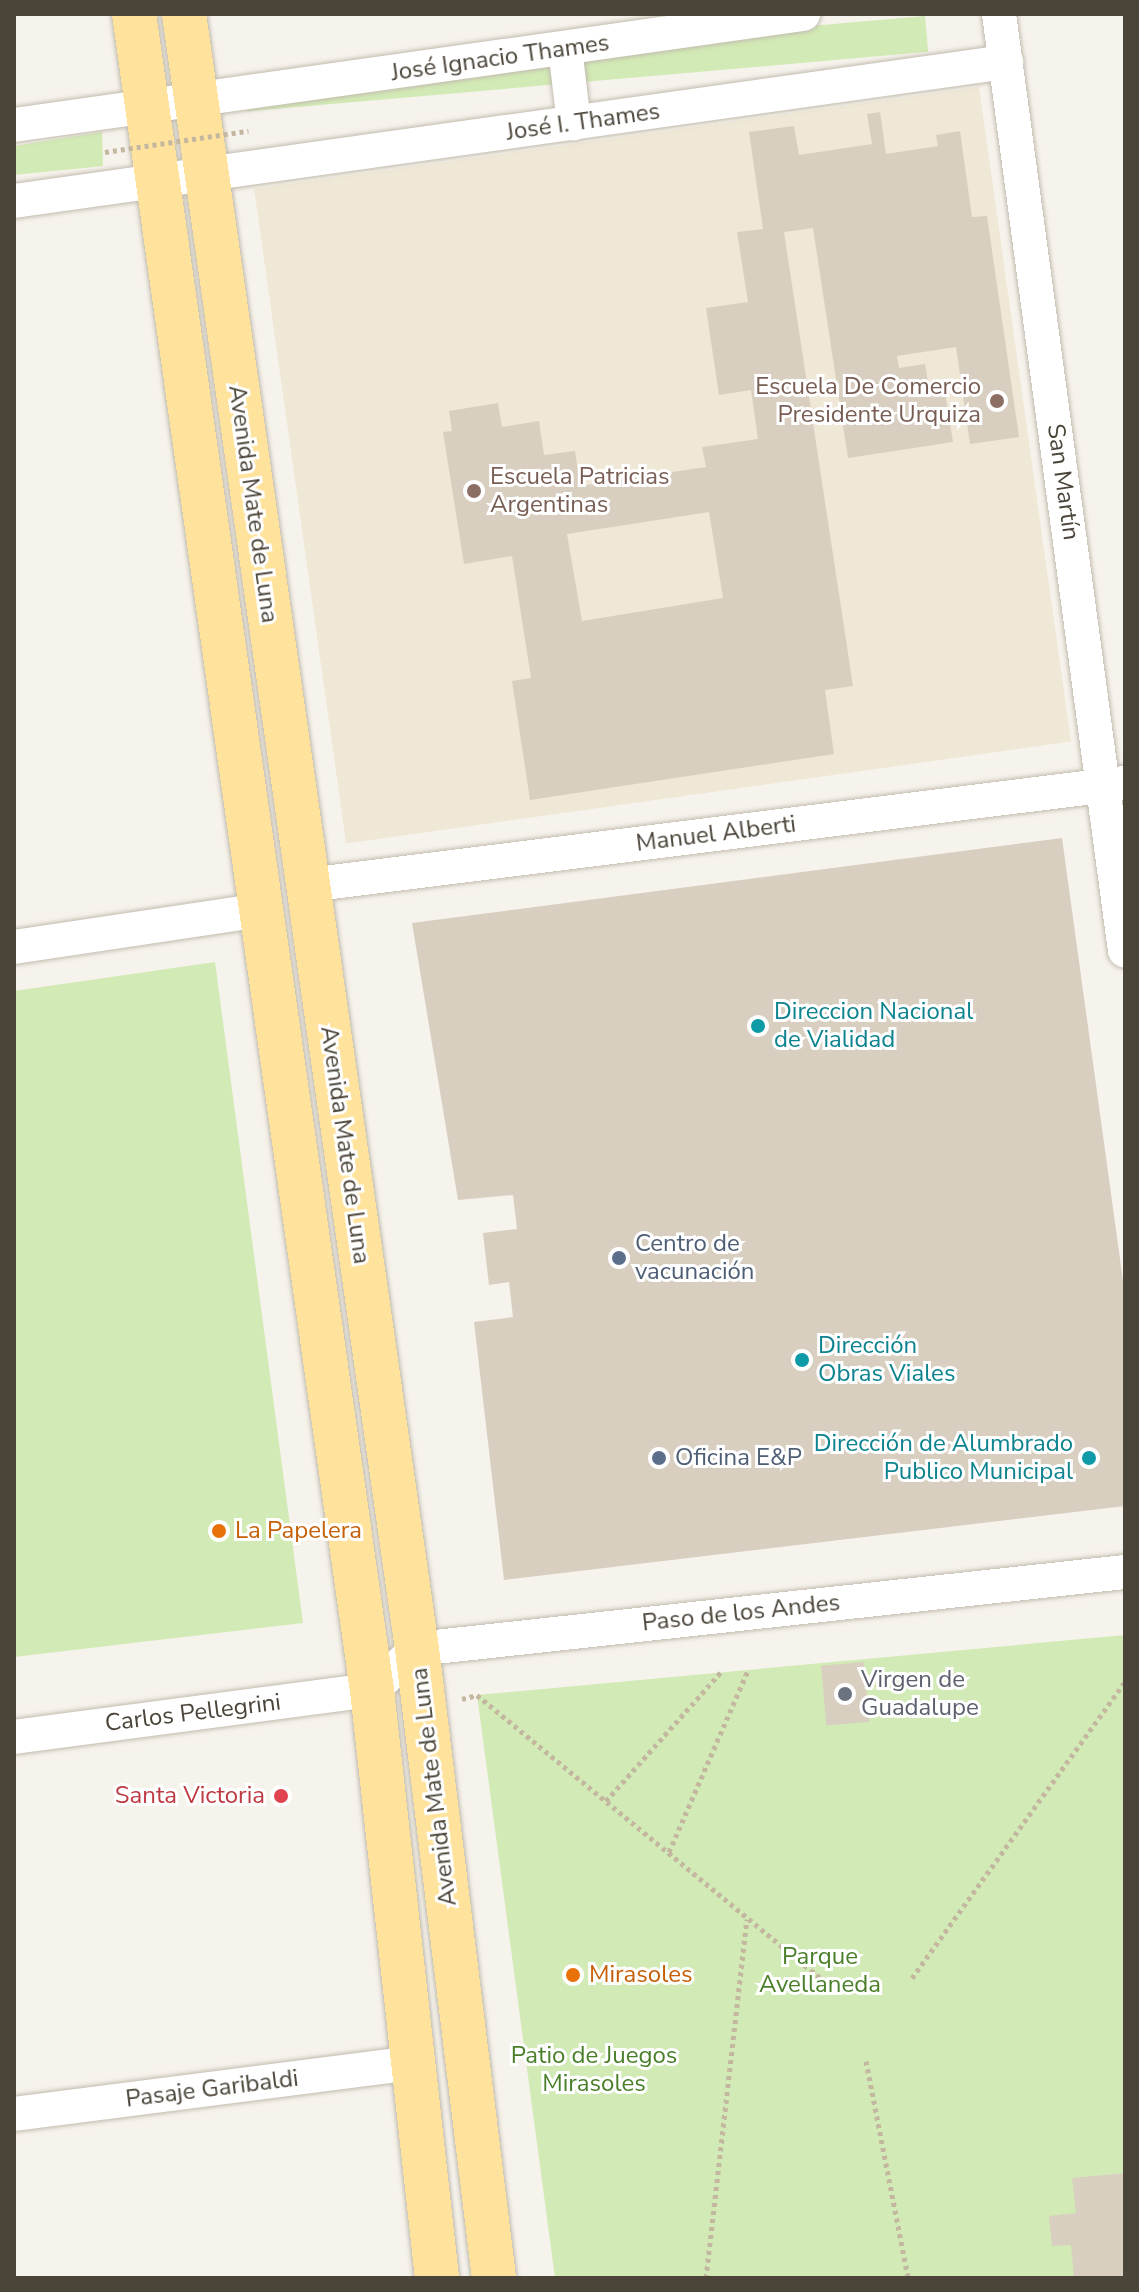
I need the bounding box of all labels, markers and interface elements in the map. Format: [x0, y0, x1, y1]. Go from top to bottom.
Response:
street label: José Ignacio Thames [389, 28, 611, 88]
street label: José I. Thames [504, 97, 662, 147]
place label: Escuela De Comercio Presidente Urquiza [755, 373, 981, 429]
street label: Avenida Mate de Luna [222, 383, 284, 625]
marker: Escuela De Comercio Presidente Urquiza [988, 392, 1006, 410]
street label: San Martín [1041, 422, 1085, 542]
place label: Escuela Patricias Argentinas [490, 463, 670, 519]
marker: Escuela Patricias Argentinas [465, 482, 483, 500]
street label: Manuel Alberti [634, 810, 798, 858]
place label: Direccion Nacional de Vialidad [774, 998, 973, 1054]
marker: Direccion Nacional de Vialidad [749, 1017, 767, 1035]
street label: Avenida Mate de Luna [314, 1024, 376, 1266]
place label: Centro de vacunación [635, 1230, 754, 1286]
marker: Centro de vacunación [610, 1249, 628, 1267]
place label: Dirección Obras Viales [818, 1332, 955, 1388]
marker: Dirección Obras Viales [793, 1351, 811, 1369]
place label: Dirección de Alumbrado Publico Municipal [814, 1430, 1073, 1486]
place label: Oficina E&P [675, 1444, 802, 1472]
marker: Oficina E&P [650, 1449, 668, 1467]
marker: Dirección de Alumbrado Publico Municipal [1080, 1449, 1098, 1467]
place label: La Papelera [235, 1517, 362, 1545]
marker: La Papelera [210, 1522, 228, 1540]
street label: Paso de los Andes [641, 1588, 841, 1638]
street label: Avenida Mate de Luna [405, 1666, 463, 1908]
place label: Virgen de Guadalupe [861, 1666, 979, 1722]
marker: Virgen de Guadalupe [836, 1685, 854, 1703]
street label: Carlos Pellegrini [103, 1688, 283, 1738]
place label: Santa Victoria [115, 1782, 265, 1810]
marker: Santa Victoria [272, 1787, 290, 1805]
park label: Parque Avellaneda [759, 1943, 881, 1999]
place label: Mirasoles [589, 1961, 692, 1989]
marker: Mirasoles [564, 1966, 582, 1984]
park label: Patio de Juegos Mirasoles [511, 2042, 677, 2098]
street label: Pasaje Garibaldi [124, 2064, 300, 2114]

